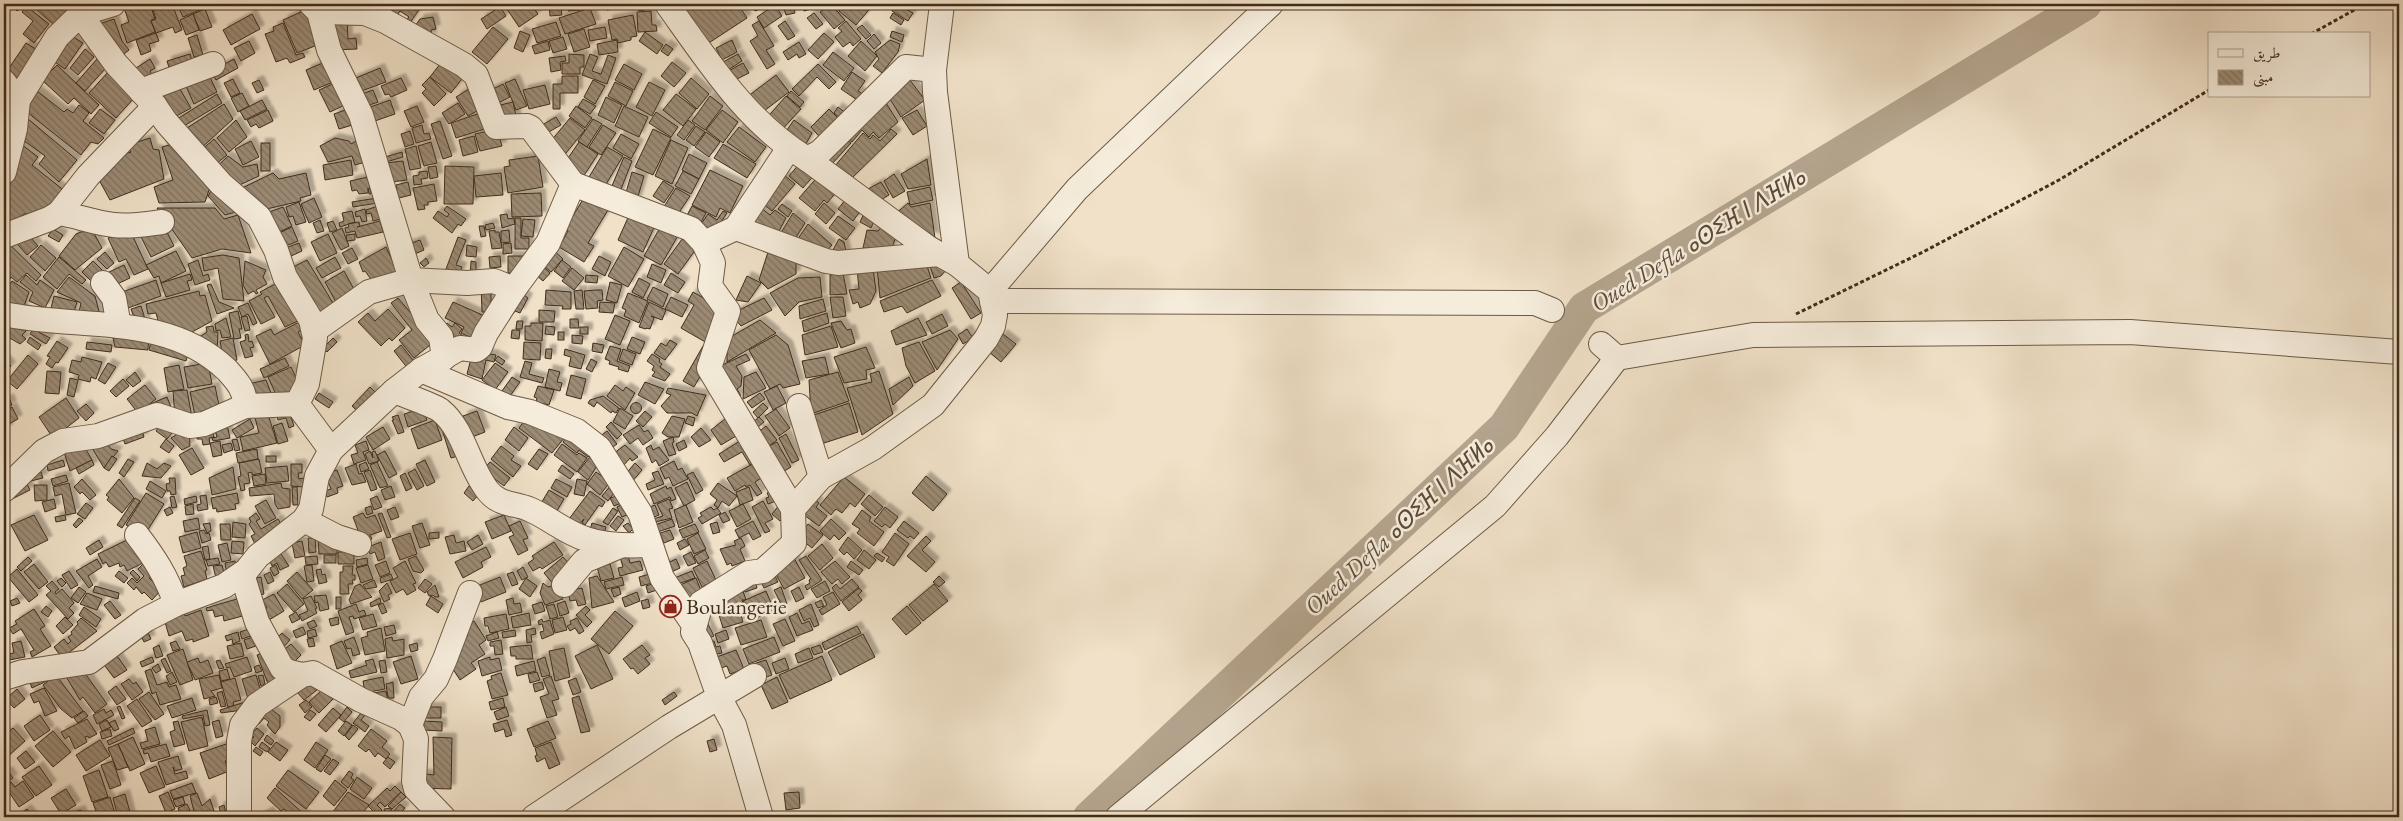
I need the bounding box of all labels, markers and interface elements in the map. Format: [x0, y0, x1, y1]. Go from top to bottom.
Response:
legend [2208, 32, 2370, 98]
text: طريق [2253, 43, 2280, 63]
text: مبنى [2253, 67, 2273, 88]
water label: Oued Defla ⴰⵙⵉⴼ ⵏ ⴷⴼⵍⴰ [1584, 160, 1812, 318]
water label: Oued Defla ⴰⵙⵉⴼ ⵏ ⴷⴼⵍⴰ [1297, 429, 1501, 621]
place label: Boulangerie [686, 592, 787, 621]
shop icon: Boulangerie [658, 594, 682, 618]

